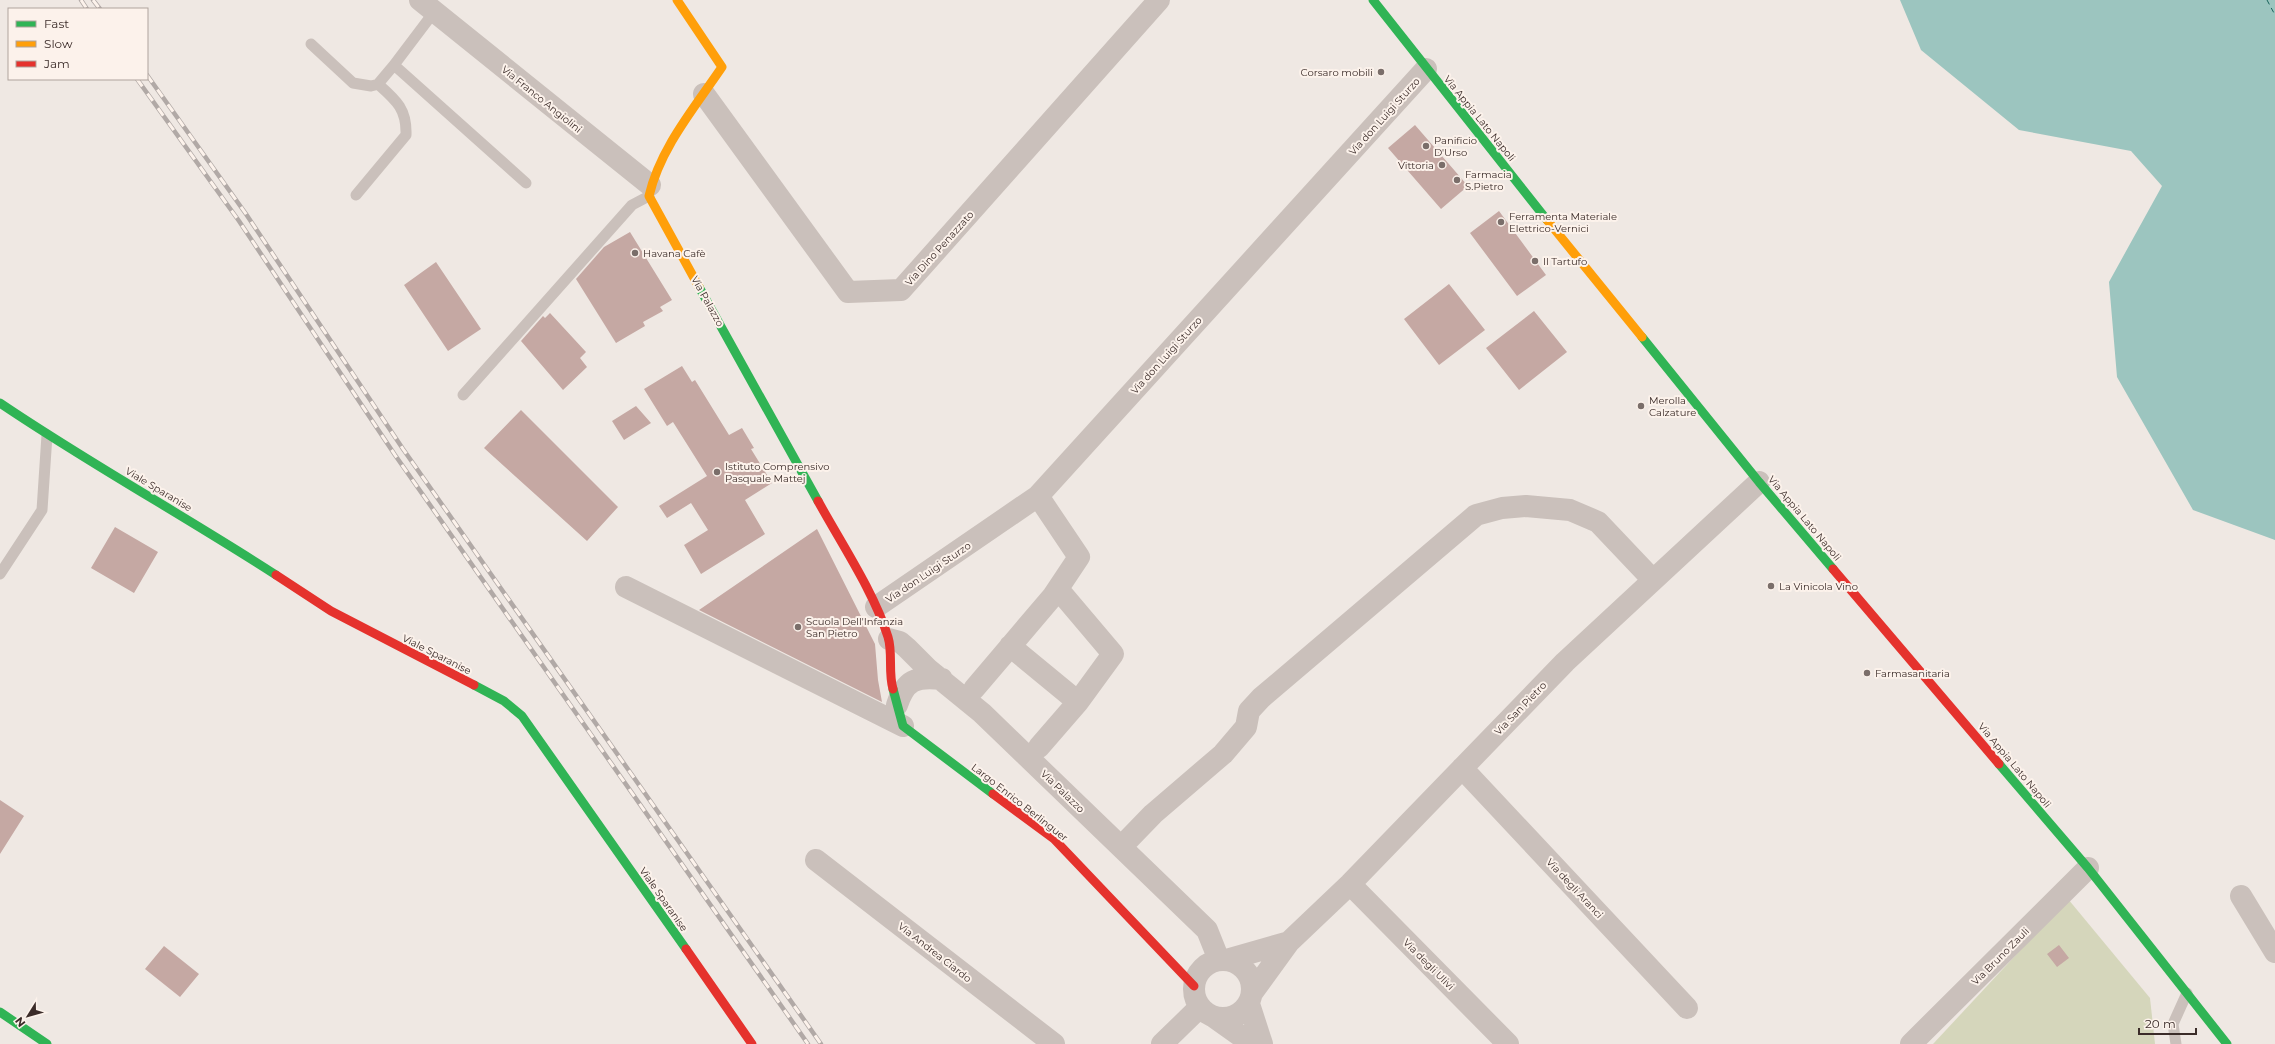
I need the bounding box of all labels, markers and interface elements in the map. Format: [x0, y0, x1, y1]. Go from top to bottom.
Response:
legend [8, 8, 148, 80]
text: Fast [44, 16, 69, 31]
text: Slow [44, 36, 73, 51]
text: Jam [43, 56, 70, 71]
street label: Via Franco Angiolini [499, 63, 584, 136]
place label: Corsaro mobili [1301, 66, 1373, 79]
marker: Corsaro mobili [1376, 67, 1386, 77]
street label: Via Appia Lato Napoli [1441, 73, 1518, 164]
street label: Via don Luigi Sturzo [1346, 75, 1423, 158]
place label: Panificio D'Urso [1434, 134, 1477, 159]
marker: Panificio D'Urso [1421, 141, 1431, 151]
place label: Vittoria [1398, 159, 1434, 172]
marker: Vittoria [1437, 160, 1447, 170]
place label: Farmacia S.Pietro [1465, 168, 1512, 193]
marker: Farmacia S.Pietro [1452, 175, 1462, 185]
street label: Via Dino Penazzato [902, 208, 977, 289]
place label: Ferramenta Materiale Elettrico-Vernici [1509, 210, 1617, 235]
marker: Ferramenta Materiale Elettrico-Vernici [1496, 217, 1506, 227]
place label: Havana Cafè [643, 247, 706, 260]
marker: Havana Cafè [630, 248, 640, 258]
place label: Il Tartufo [1543, 255, 1587, 268]
marker: Il Tartufo [1530, 256, 1540, 266]
street label: Via Palazzo [688, 274, 727, 329]
street label: Via don Luigi Sturzo [1128, 314, 1205, 397]
place label: Merolla Calzature [1649, 394, 1696, 419]
marker: Merolla Calzature [1636, 401, 1646, 411]
place label: Istituto Comprensivo Pasquale Mattej [725, 460, 829, 485]
street label: Viale Sparanise [123, 464, 194, 514]
marker: Istituto Comprensivo Pasquale Mattej [712, 467, 722, 477]
street label: Via Appia Lato Napoli [1765, 473, 1844, 563]
street label: Via don Luigi Sturzo [883, 539, 973, 606]
place label: La Vinicola Vino [1779, 580, 1858, 593]
marker: La Vinicola Vino [1766, 581, 1776, 591]
place label: Scuola Dell'Infanzia San Pietro [806, 615, 903, 640]
marker: Scuola Dell'Infanzia San Pietro [793, 622, 803, 632]
street label: Viale Sparanise [400, 632, 473, 677]
place label: Farmasanitaria [1875, 667, 1950, 680]
marker: Farmasanitaria [1862, 668, 1872, 678]
street label: Via San Pietro [1492, 679, 1549, 738]
street label: Via Appia Lato Napoli [1975, 720, 2054, 810]
street label: Largo Enrico Berlinguer [969, 761, 1071, 844]
street label: Via Palazzo [1038, 767, 1087, 815]
street label: Via degli Aranci [1543, 856, 1606, 921]
street label: Viale Sparanise [637, 865, 691, 934]
street label: Via Andrea Ciardo [895, 920, 974, 985]
street label: Via Bruno Zauli [1969, 925, 2032, 988]
street label: Via degli Ulivi [1400, 936, 1457, 993]
north arrow [8, 996, 48, 1036]
scale bar [2139, 1010, 2196, 1036]
text: N [12, 1014, 28, 1030]
text: 20 m [2145, 1016, 2176, 1031]

